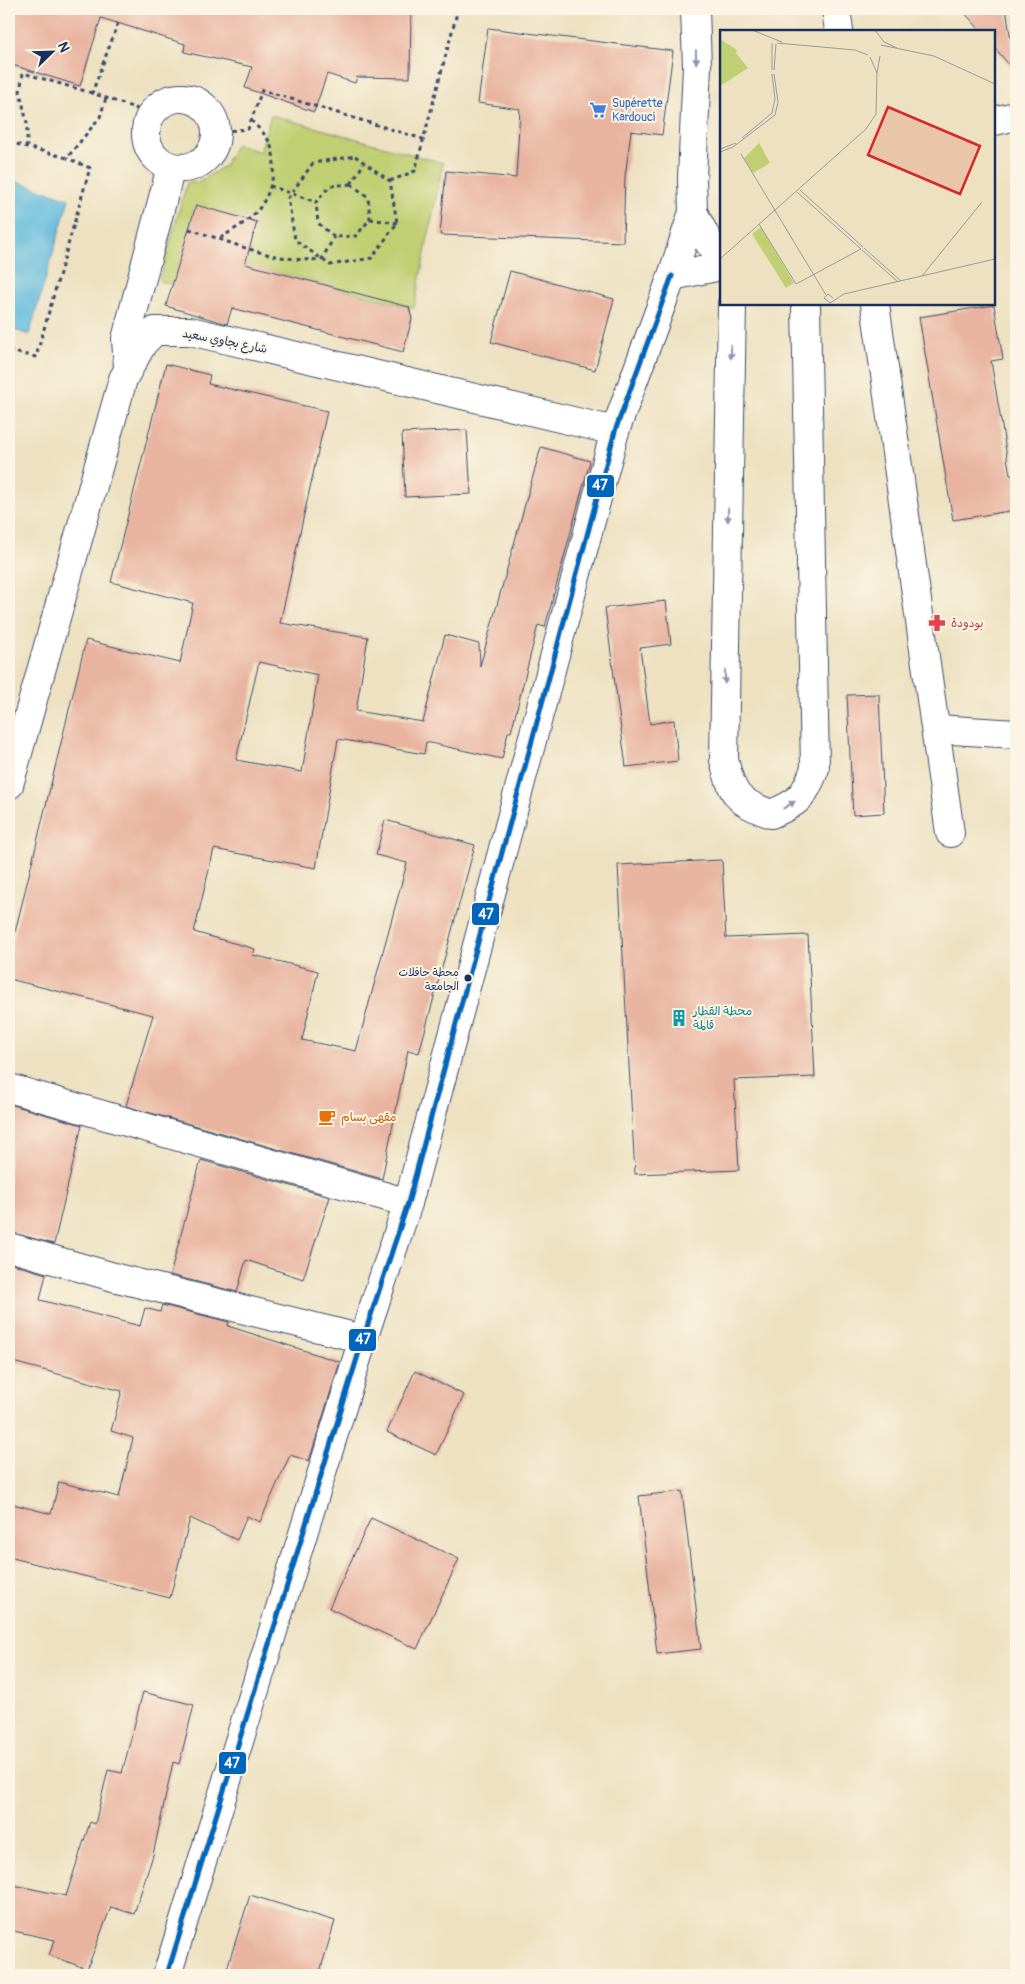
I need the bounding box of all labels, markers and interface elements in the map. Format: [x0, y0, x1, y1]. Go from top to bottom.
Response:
north arrow [28, 28, 78, 78]
inset map [720, 30, 995, 305]
text: N [54, 39, 73, 55]
one-way arrow [693, 50, 701, 66]
place label: Supérette Kardouci [612, 96, 663, 125]
supermarket icon: Supérette Kardouci [588, 100, 608, 120]
street label: شارع بجاوي سعيد [181, 326, 268, 358]
one-way arrow [727, 345, 735, 361]
line badge: 47 [586, 474, 615, 498]
text: 47 [592, 477, 608, 494]
one-way arrow [724, 507, 732, 523]
pharmacy icon: بودودة [927, 613, 947, 633]
place label: بودودة [951, 616, 983, 631]
one-way arrow [721, 670, 729, 686]
one-way arrow [782, 801, 795, 810]
line badge: 47 [471, 902, 500, 926]
text: 47 [478, 906, 494, 923]
place label: محطة حافلات الجامعة [398, 966, 459, 993]
marker: محطة حافلات الجامعة [463, 973, 473, 983]
place label: محطة القطار قالمة [692, 1004, 752, 1033]
building icon: محطة القطار قالمة [669, 1008, 689, 1028]
cafe icon: مقهى بسام [317, 1107, 337, 1127]
place label: مقهى بسام [341, 1110, 397, 1126]
line badge: 47 [348, 1328, 377, 1352]
text: 47 [355, 1331, 371, 1348]
line badge: 47 [218, 1751, 247, 1775]
text: 47 [224, 1755, 240, 1772]

